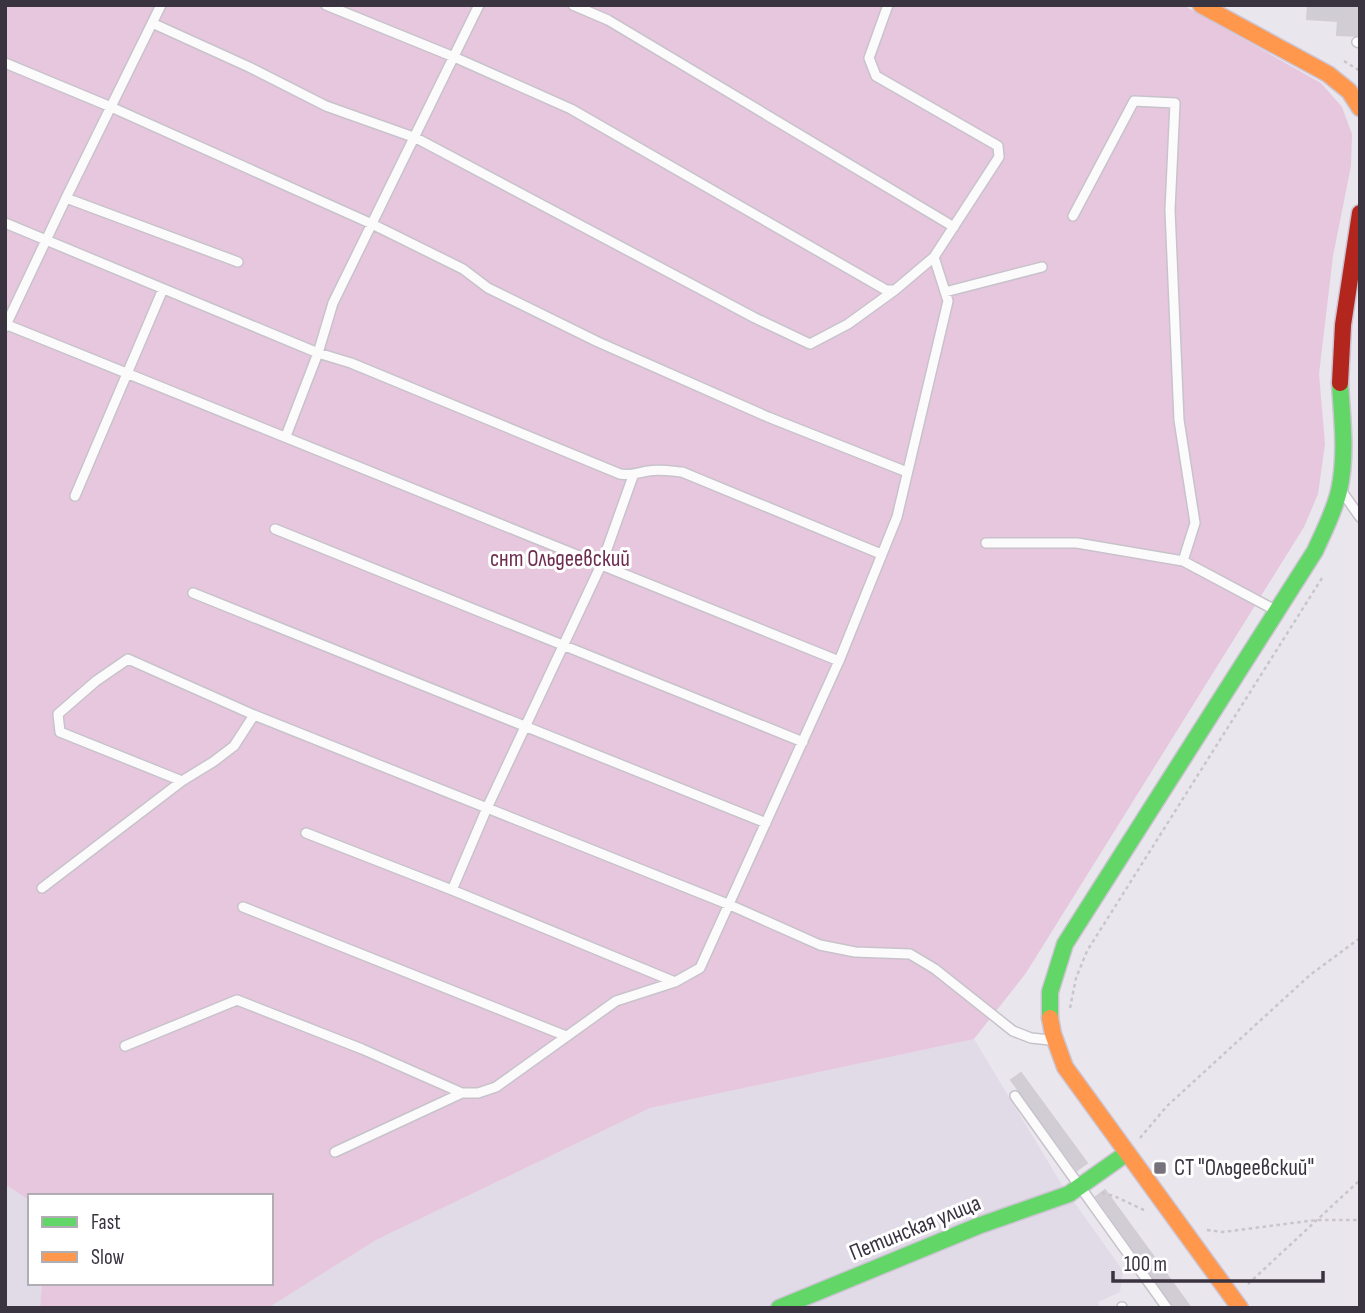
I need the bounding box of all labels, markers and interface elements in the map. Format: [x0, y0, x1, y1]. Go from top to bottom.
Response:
park label: снт Ольдеевский [490, 545, 630, 573]
place label: СТ "Ольдеевский" [1174, 1154, 1314, 1182]
marker: СТ "Ольдеевский" [1152, 1160, 1168, 1176]
street label: Петинская улица [845, 1189, 985, 1267]
legend [28, 1194, 273, 1285]
text: Fast [91, 1210, 121, 1235]
scale bar [1113, 1240, 1323, 1284]
text: Slow [91, 1245, 125, 1270]
text: 100 m [1124, 1252, 1167, 1277]

